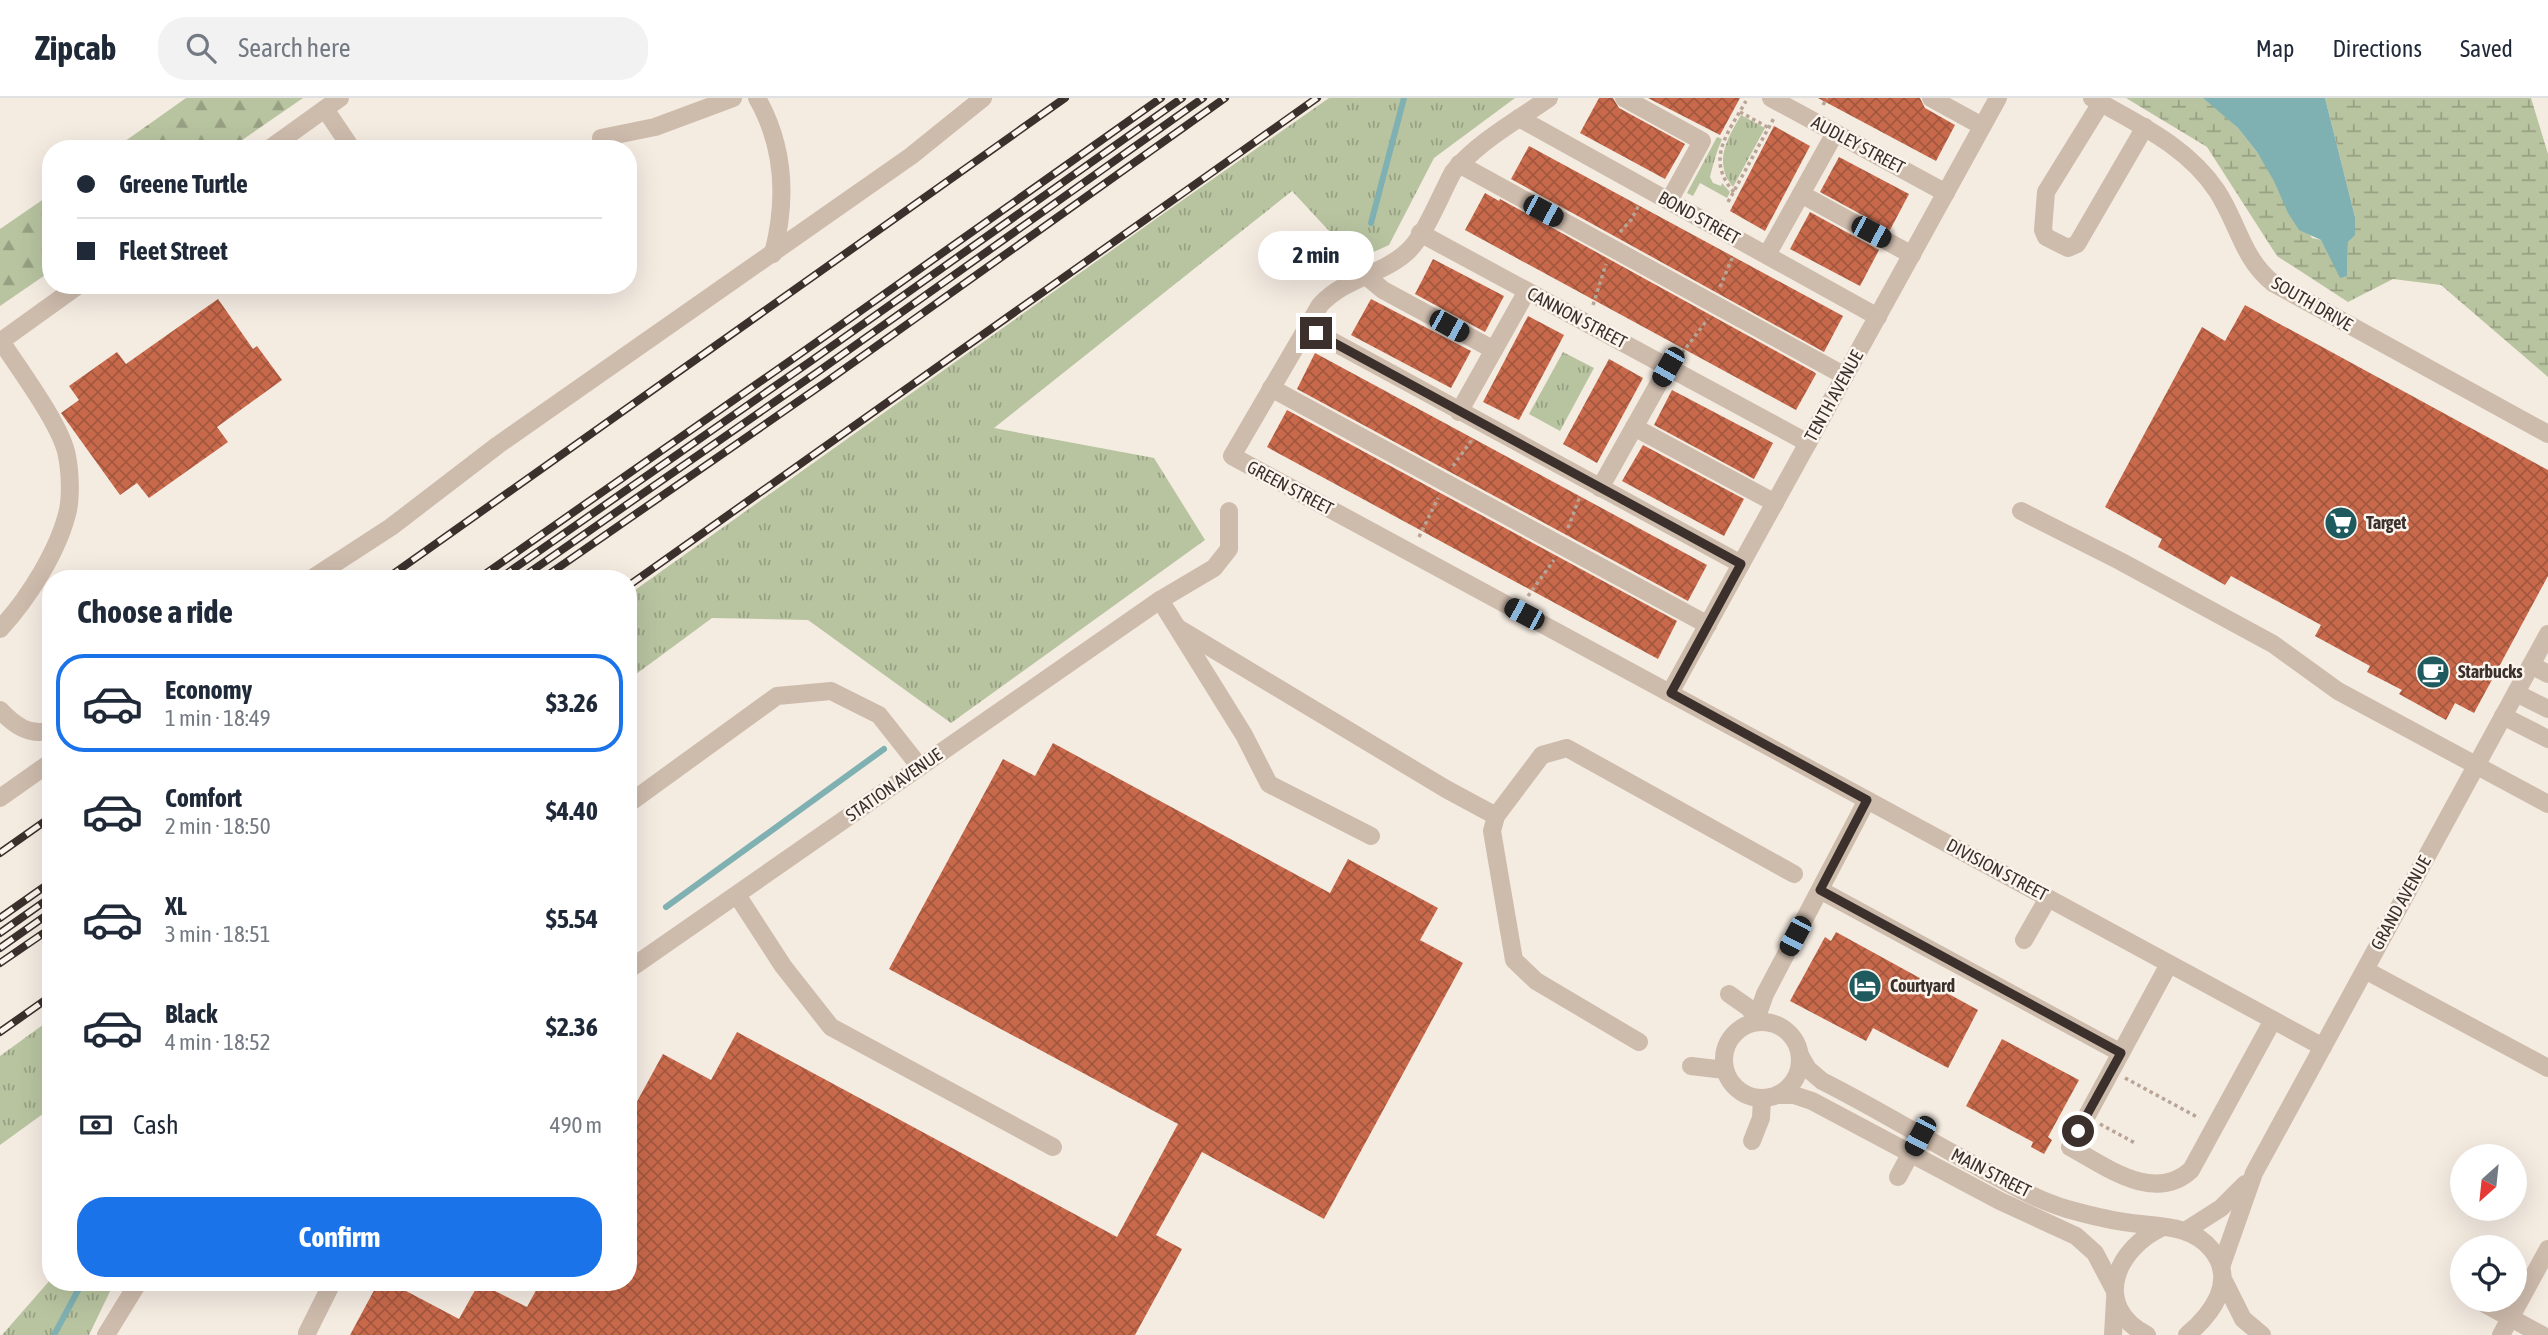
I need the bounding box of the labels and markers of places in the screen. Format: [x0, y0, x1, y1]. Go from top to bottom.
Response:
supermarket icon: Target [2322, 504, 2360, 542]
place label: Target [2366, 512, 2407, 533]
cafe icon: Starbucks [2414, 653, 2452, 691]
place label: Starbucks [2458, 661, 2523, 682]
hotel icon: Courtyard [1846, 967, 1884, 1005]
place label: Courtyard [1890, 975, 1955, 996]

